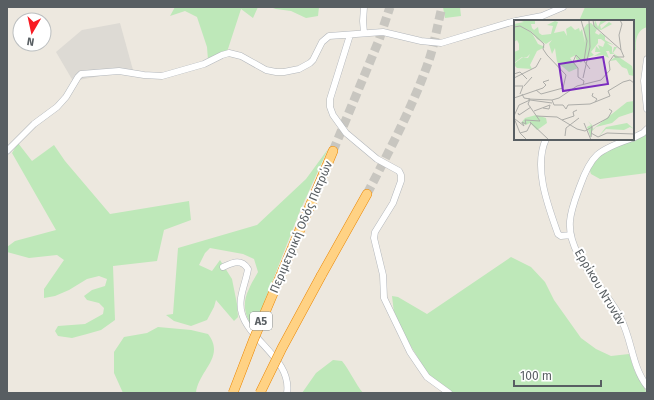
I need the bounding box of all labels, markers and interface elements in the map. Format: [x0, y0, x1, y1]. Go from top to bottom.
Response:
north arrow [12, 12, 52, 52]
inset map [514, 20, 634, 140]
text: N [26, 34, 35, 48]
street label: Περιμετρική Οδός Πατρών [267, 159, 335, 295]
street label: Ερρίκου Ντυνάν [572, 246, 628, 328]
road number: Α5 [250, 312, 272, 330]
scale bar [514, 362, 601, 388]
text: 100 m [520, 369, 552, 383]

